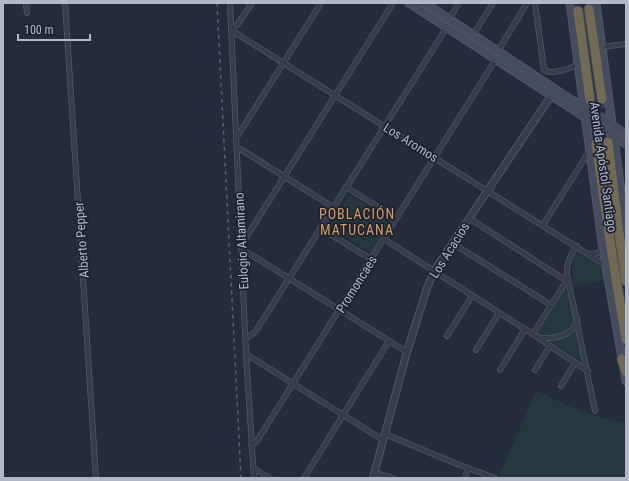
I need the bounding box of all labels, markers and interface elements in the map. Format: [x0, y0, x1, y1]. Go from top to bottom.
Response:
scale bar [18, 16, 90, 42]
text: 100 m [24, 23, 54, 37]
street label: Avenida Apóstol Santiago [587, 101, 620, 233]
street label: Los Aromos [381, 120, 441, 165]
street label: Eulogio Altamirano [231, 192, 252, 290]
street label: Alberto Pepper [71, 201, 92, 279]
district label: POBLACIÓN MATUCANA [319, 205, 395, 238]
street label: Los Acacios [426, 220, 472, 281]
street label: Promoncaes [333, 253, 380, 316]

